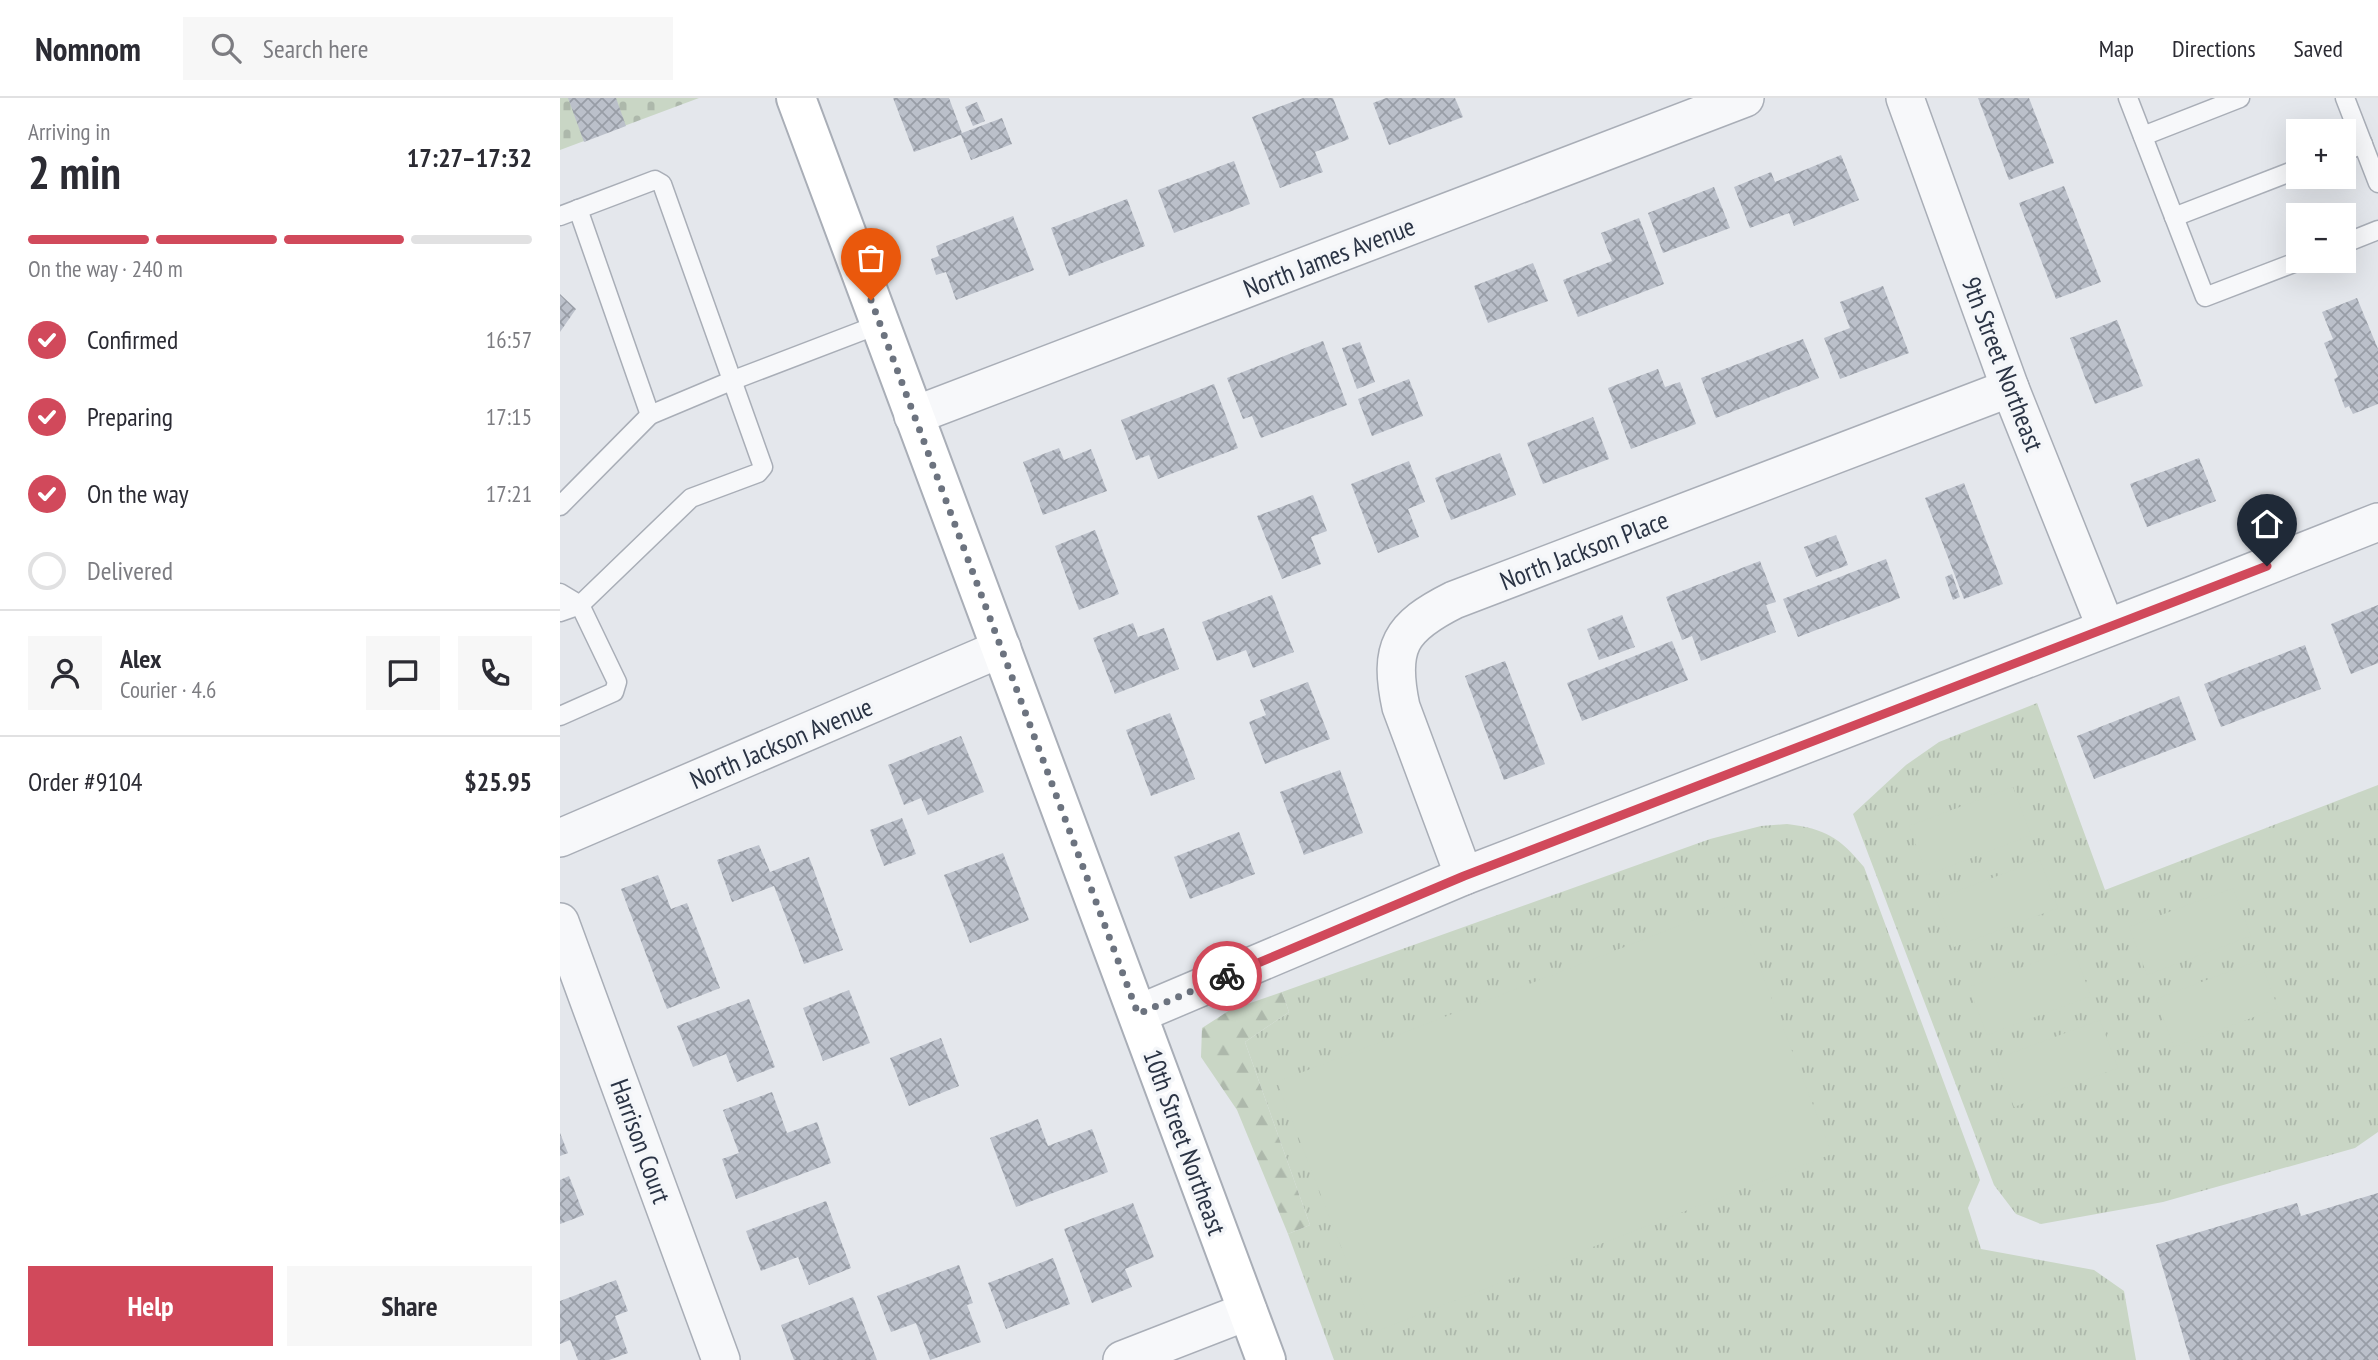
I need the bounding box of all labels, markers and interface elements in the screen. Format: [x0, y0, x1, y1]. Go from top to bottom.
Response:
search box [183, 17, 673, 80]
text: Nomnom [35, 27, 141, 70]
icon: search [207, 29, 245, 67]
text: Search here [263, 32, 368, 65]
text: Map [2099, 33, 2134, 64]
text: Directions [2172, 33, 2256, 64]
text: Saved [2294, 33, 2343, 64]
text: Arriving in [28, 117, 110, 146]
map controls [2286, 119, 2356, 273]
button: + [2286, 119, 2356, 189]
text: 17:27–17:32 [407, 141, 532, 174]
text: 2 min [28, 142, 121, 202]
button: − [2286, 203, 2356, 273]
street label: North James Avenue [1239, 209, 1419, 305]
pin [841, 228, 901, 300]
icon: bag [852, 239, 890, 277]
text: On the way · 240 m [28, 254, 183, 283]
street label: 9th Street Northeast [1955, 272, 2051, 456]
icon: check [28, 321, 66, 359]
text: Confirmed [87, 323, 178, 356]
text: 16:57 [486, 325, 532, 354]
icon: check [28, 398, 66, 436]
text: Preparing [87, 400, 173, 433]
text: 17:15 [486, 402, 532, 431]
icon: check [28, 475, 66, 513]
text: On the way [87, 477, 189, 510]
text: 17:21 [486, 479, 532, 508]
pin [2237, 494, 2297, 566]
street label: North Jackson Place [1495, 503, 1673, 597]
icon: home [2248, 505, 2286, 543]
text: Delivered [87, 554, 173, 587]
button: person [28, 636, 102, 710]
button: chat [366, 636, 440, 710]
button: phone [458, 636, 532, 710]
text: Alex [120, 642, 161, 675]
text: Courier · 4.6 [120, 675, 216, 704]
street label: North Jackson Avenue [685, 690, 877, 796]
text: Order #9104 [28, 765, 143, 798]
text: $25.95 [464, 765, 532, 798]
courier [1192, 941, 1262, 1011]
icon: bike [1208, 957, 1246, 995]
street label: 10th Street Northeast [1136, 1045, 1234, 1239]
street label: Harrison Court [603, 1074, 679, 1208]
button: Help [28, 1266, 273, 1346]
button: Share [287, 1266, 532, 1346]

